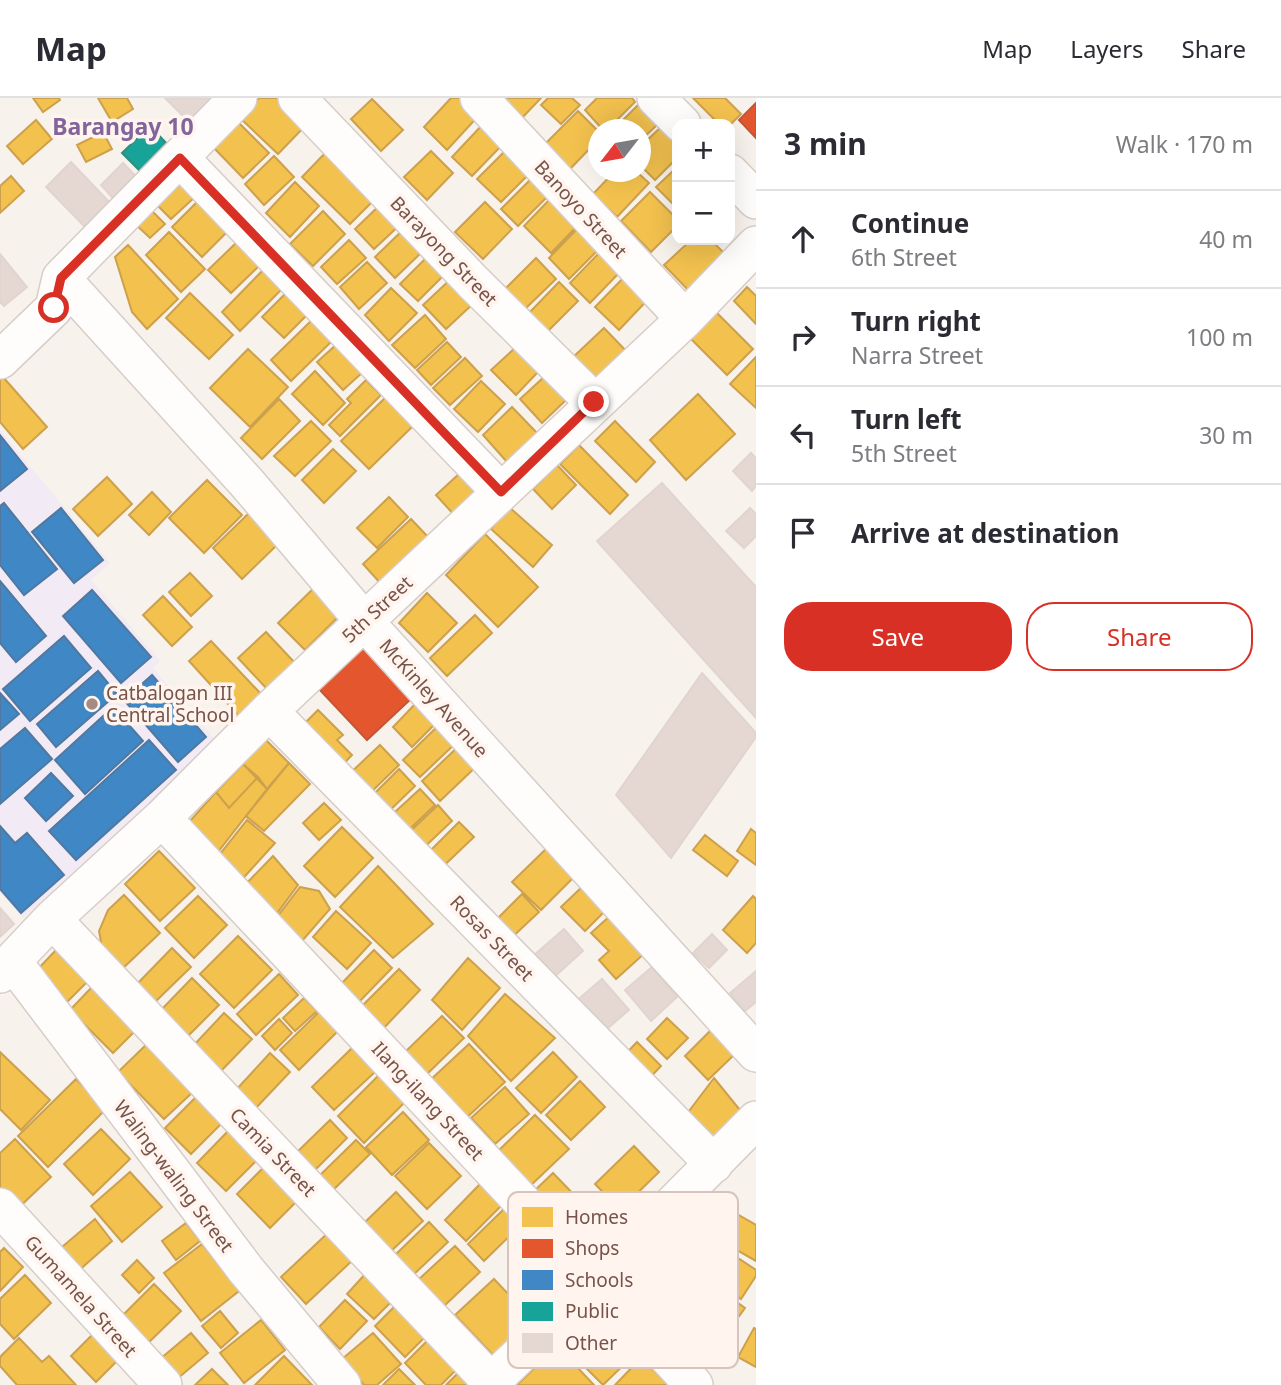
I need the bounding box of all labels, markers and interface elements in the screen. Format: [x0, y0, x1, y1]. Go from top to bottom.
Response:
text: Map [35, 26, 107, 71]
text: Map [982, 32, 1032, 65]
text: Layers [1070, 32, 1144, 65]
text: Share [1182, 32, 1246, 65]
district label: Barangay 10 [52, 110, 194, 142]
north arrow [588, 119, 651, 182]
map controls [672, 119, 735, 245]
button: + [672, 119, 735, 182]
text: 3 min [784, 123, 867, 164]
text: Walk · 170 m [1116, 128, 1253, 160]
street label: Banoyo Street [529, 154, 633, 264]
button: − [672, 182, 735, 245]
street label: Barayong Street [385, 190, 503, 312]
text: Continue [851, 205, 969, 241]
icon: ahead [784, 220, 822, 258]
text: 40 m [1199, 223, 1253, 255]
text: 6th Street [851, 241, 957, 273]
route start [38, 292, 69, 323]
text: Turn right [851, 303, 981, 339]
icon: right [784, 318, 822, 356]
text: 100 m [1186, 321, 1253, 353]
text: Narra Street [851, 339, 983, 371]
route end [578, 386, 609, 417]
text: Turn left [851, 401, 962, 437]
icon: left [784, 416, 822, 454]
text: 30 m [1199, 419, 1253, 451]
text: 5th Street [851, 437, 957, 469]
icon: arrive [784, 514, 822, 552]
text: Arrive at destination [851, 515, 1120, 551]
street label: 5th Street [336, 570, 418, 648]
button: Save [784, 602, 1012, 671]
button: Share [1026, 602, 1253, 671]
street label: McKinley Avenue [374, 633, 494, 763]
place label: Catbalogan III Central School [106, 680, 234, 728]
marker: Catbalogan III Central School [84, 696, 100, 712]
street label: Rosas Street [444, 889, 540, 987]
street label: Ilang-ilang Street [366, 1036, 490, 1166]
street label: Waling-waling Street [108, 1095, 240, 1257]
street label: Camia Street [224, 1102, 322, 1202]
legend [508, 1192, 738, 1368]
text: Homes [565, 1204, 628, 1230]
street label: Gumamela Street [19, 1229, 143, 1363]
text: Shops [565, 1235, 619, 1261]
text: Schools [565, 1267, 633, 1293]
text: Public [565, 1298, 619, 1324]
text: Other [565, 1330, 617, 1356]

